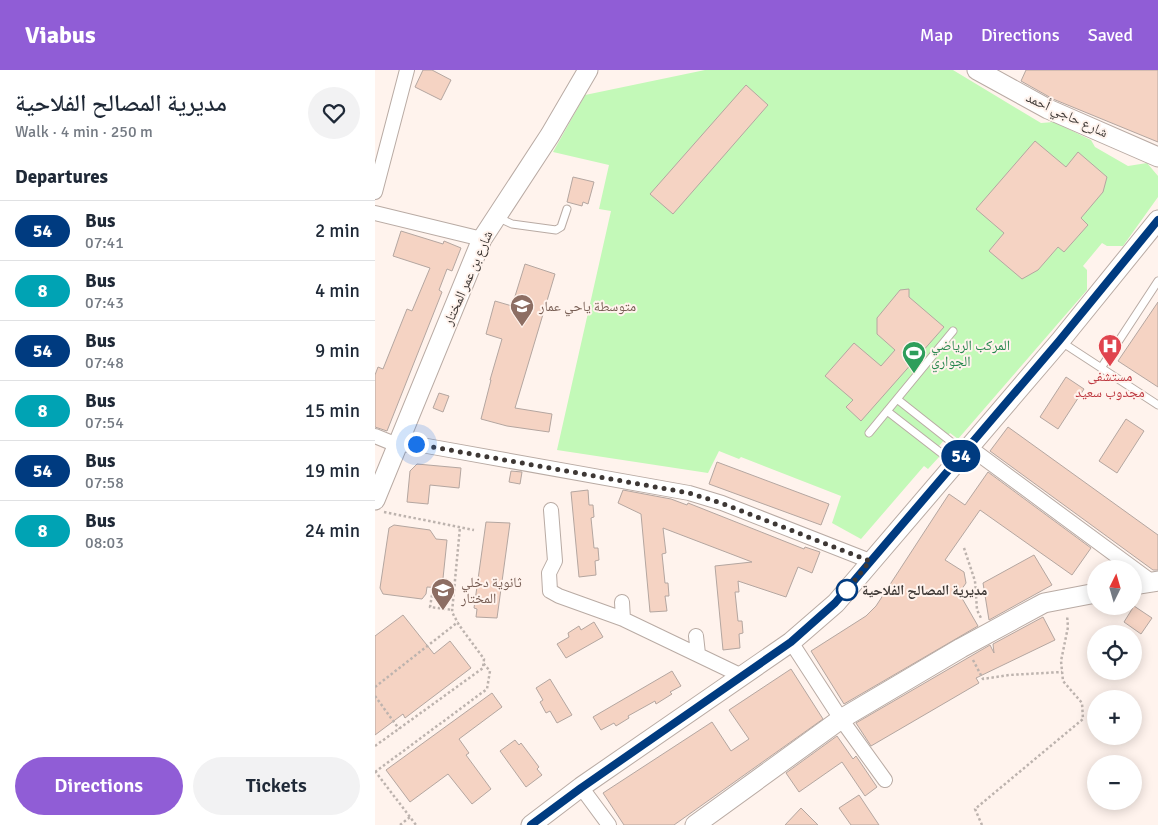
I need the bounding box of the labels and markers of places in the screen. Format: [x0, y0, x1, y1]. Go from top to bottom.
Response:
school or university icon: متوسطة ياحي عمار [509, 293, 535, 327]
place label: متوسطة ياحي عمار [538, 298, 636, 317]
hospital icon: مستشفى مجدوب سعيد [1097, 333, 1123, 367]
place label: المركب الرياضي الجواري [931, 337, 1010, 372]
sports icon: المركب الرياضي الجواري [901, 340, 927, 374]
place label: مستشفى مجدوب سعيد [1075, 368, 1145, 401]
place label: ثانوية دخلي المختار [460, 574, 522, 607]
school or university icon: ثانوية دخلي المختار [430, 577, 456, 611]
marker: مديرية المصالح الفلاحية [836, 579, 858, 601]
place label: مديرية المصالح الفلاحية [862, 582, 987, 599]

